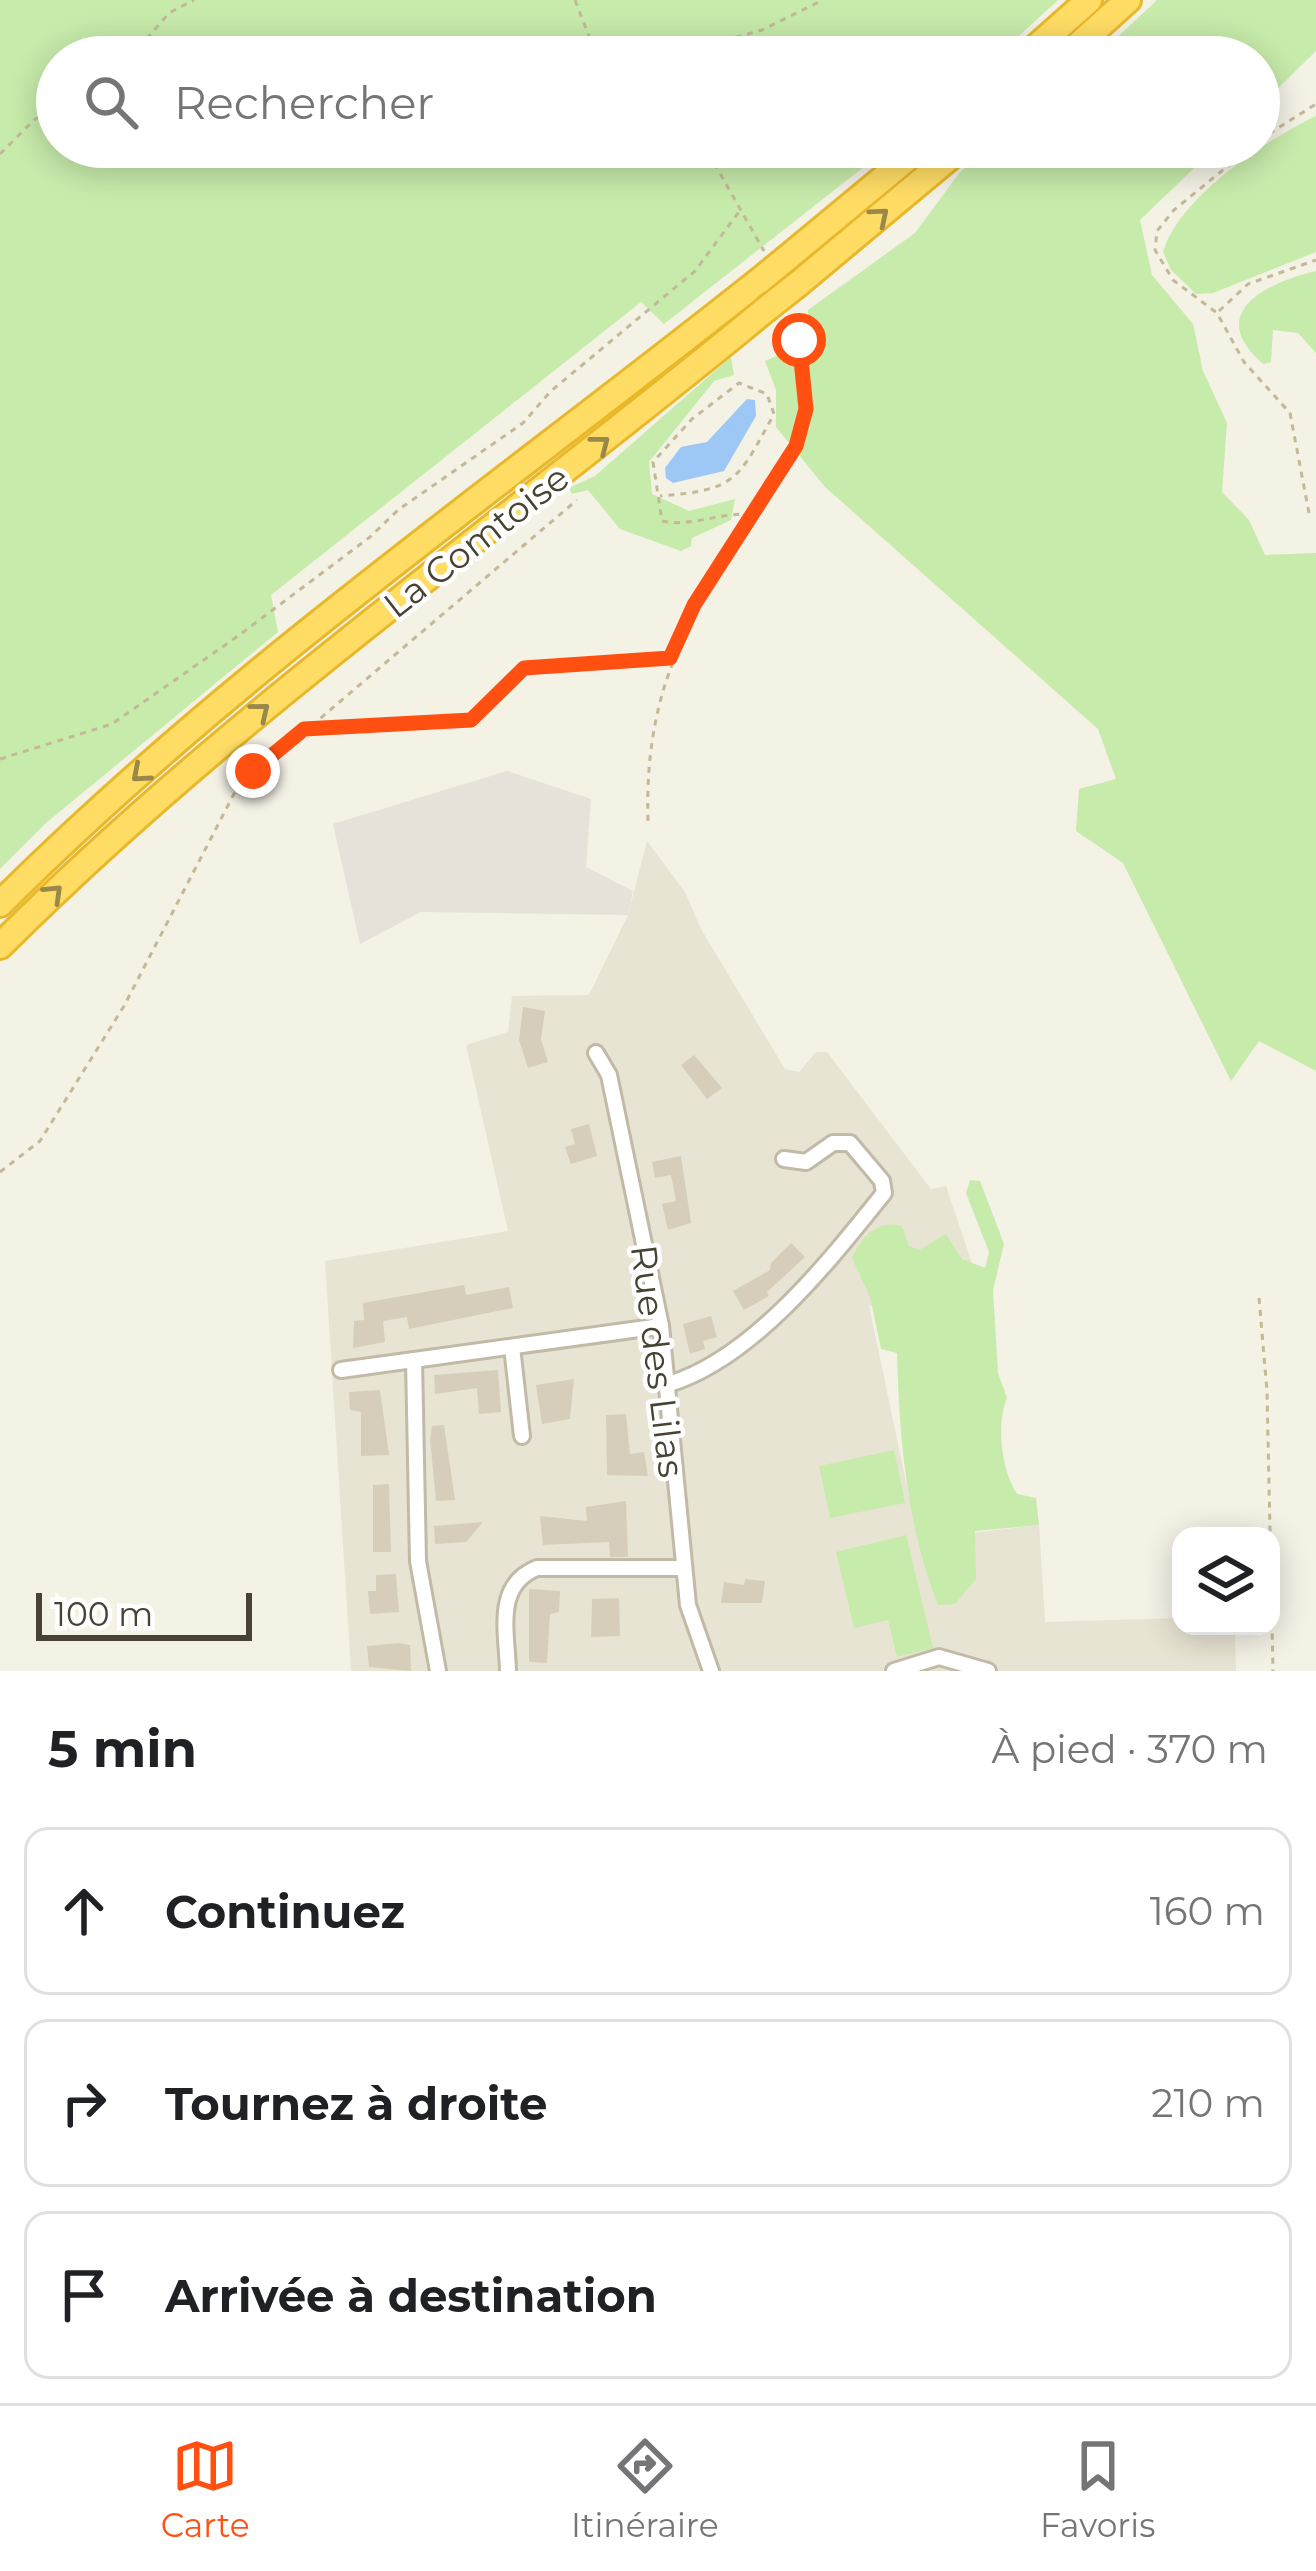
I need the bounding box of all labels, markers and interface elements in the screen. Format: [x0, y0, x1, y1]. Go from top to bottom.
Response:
search box [36, 36, 1280, 168]
icon: search [78, 69, 144, 135]
text: Rechercher [174, 75, 434, 130]
one-way arrow [866, 209, 888, 230]
route start [772, 313, 826, 367]
one-way arrow [587, 437, 609, 458]
street label: La Comtoise [375, 455, 577, 627]
one-way arrow [248, 704, 270, 726]
route end [226, 744, 280, 798]
one-way arrow [132, 759, 154, 781]
one-way arrow [40, 885, 62, 907]
street label: Rue des Lilas [622, 1242, 694, 1480]
map controls [1172, 1527, 1280, 1635]
button: layers [1172, 1527, 1280, 1635]
scale bar [36, 1587, 252, 1640]
text: 100 m [54, 1594, 153, 1634]
text: 5 min [48, 1718, 197, 1780]
text: À pied · 370 m [992, 1725, 1268, 1773]
icon: ahead [51, 1878, 117, 1944]
text: Continuez [165, 1884, 405, 1939]
text: 160 m [1150, 1887, 1265, 1935]
icon: right [51, 2070, 117, 2136]
text: Tournez à droite [165, 2076, 547, 2131]
text: 210 m [1151, 2079, 1265, 2127]
icon: arrive [51, 2262, 117, 2328]
text: Arrivée à destination [165, 2268, 657, 2323]
tab: Carte [161, 2433, 250, 2545]
tab: Itinéraire [571, 2433, 719, 2545]
tab: Favoris [1040, 2433, 1155, 2545]

